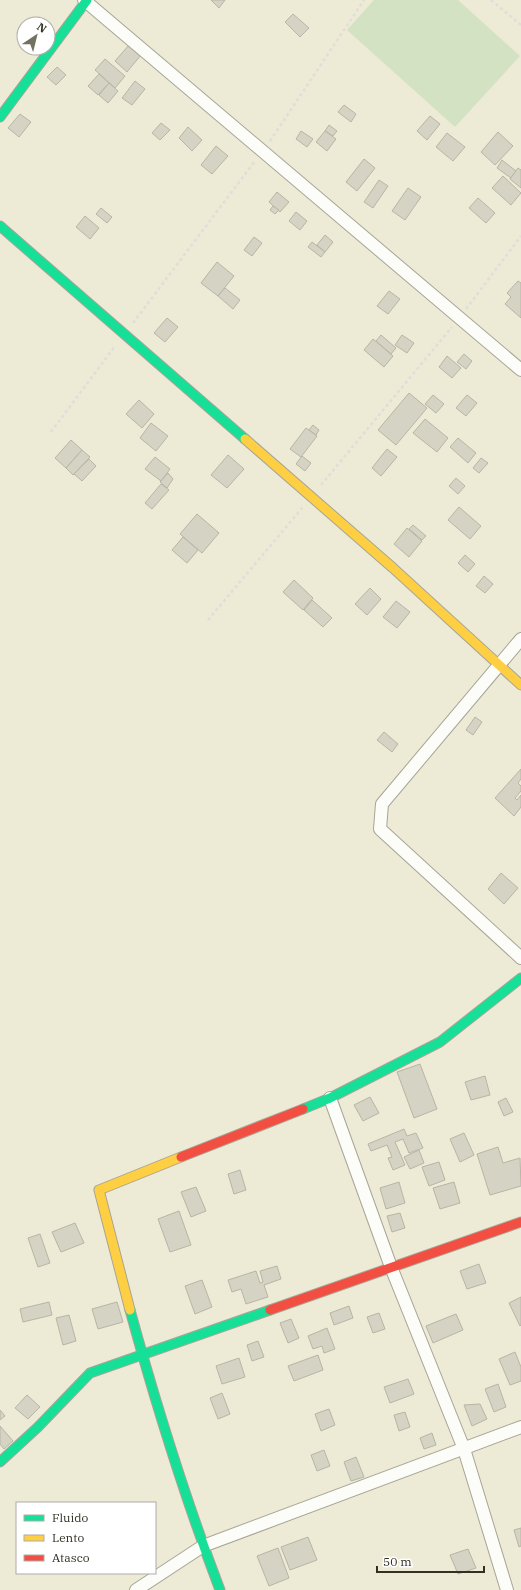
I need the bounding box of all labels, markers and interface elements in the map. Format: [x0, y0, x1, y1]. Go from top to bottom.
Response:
north arrow [16, 16, 56, 56]
text: N [34, 20, 50, 36]
legend [16, 1502, 156, 1574]
text: Fluido [52, 1510, 89, 1525]
text: Lento [52, 1530, 84, 1545]
scale bar [377, 1548, 484, 1574]
text: Atasco [52, 1550, 90, 1565]
text: 50 m [383, 1554, 412, 1569]

